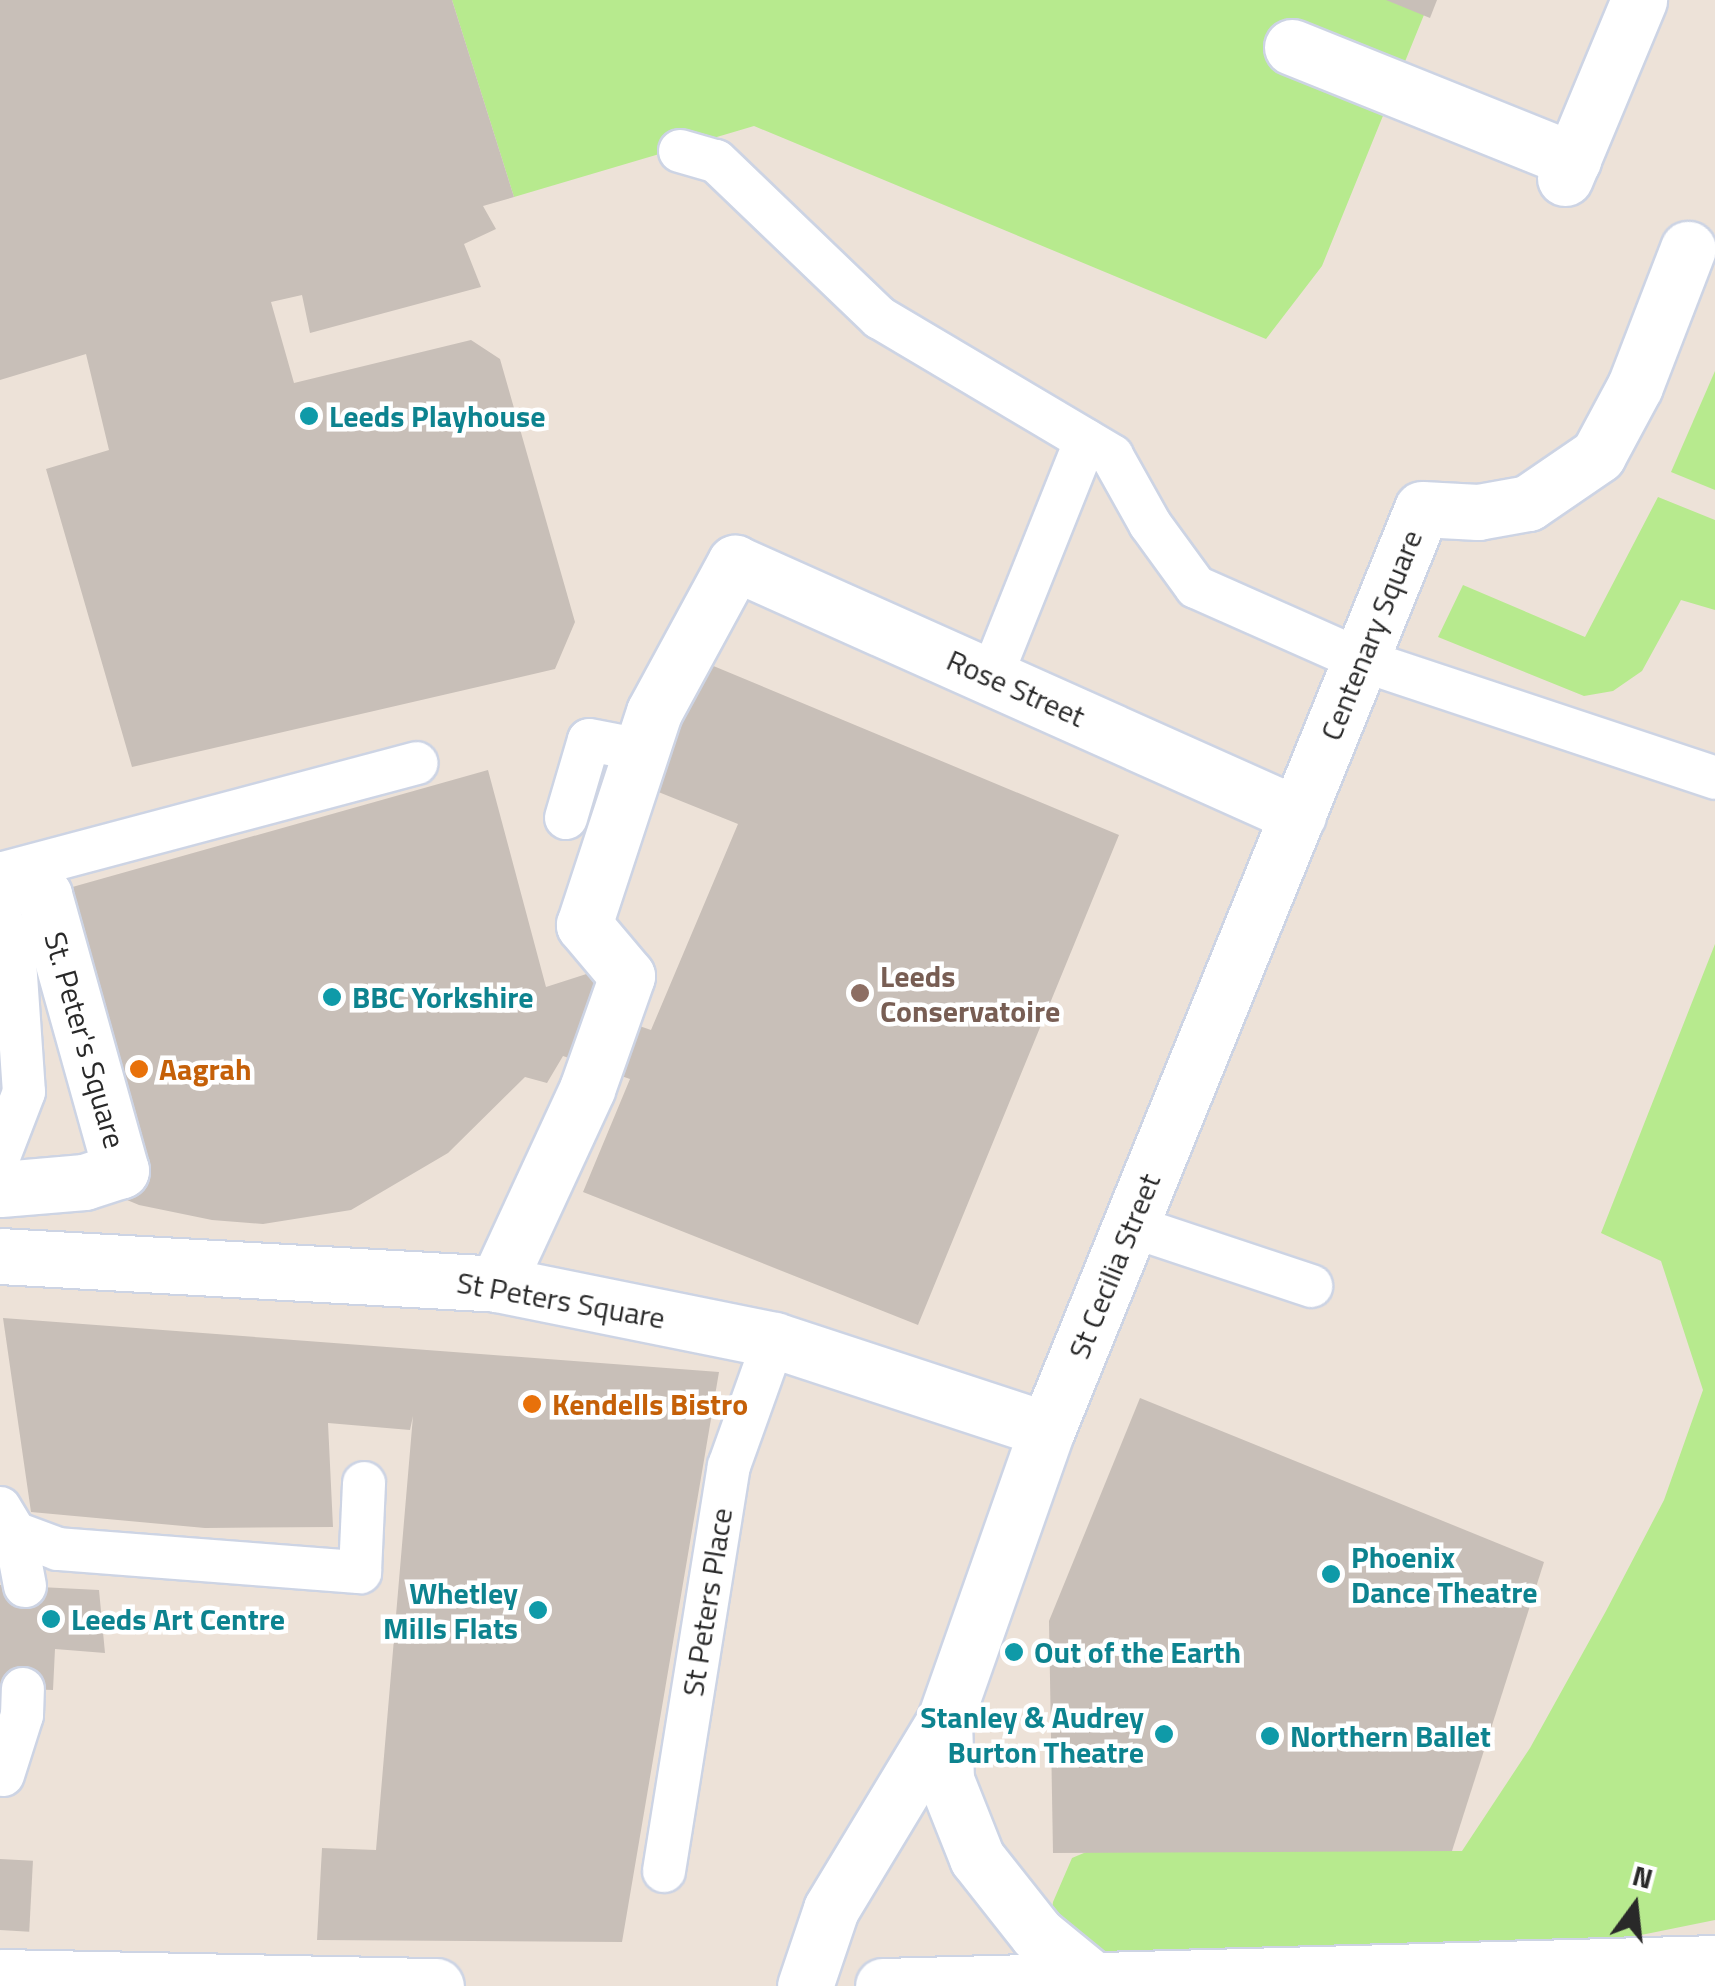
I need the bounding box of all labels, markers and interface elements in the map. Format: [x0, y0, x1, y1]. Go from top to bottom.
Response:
place label: Leeds Playhouse [329, 398, 545, 434]
marker: Leeds Playhouse [298, 405, 320, 427]
street label: Centenary Square [1312, 525, 1430, 745]
street label: Rose Street [941, 642, 1091, 734]
street label: St. Peter's Square [37, 928, 133, 1152]
place label: Leeds Conservatoire [880, 958, 1060, 1028]
place label: BBC Yorkshire [352, 979, 534, 1015]
marker: Leeds Conservatoire [849, 982, 871, 1004]
marker: BBC Yorkshire [321, 986, 343, 1008]
place label: Aagrah [159, 1051, 251, 1087]
marker: Aagrah [128, 1058, 150, 1080]
street label: St Cecilia Street [1061, 1168, 1167, 1364]
street label: St Peters Square [454, 1264, 668, 1336]
place label: Kendells Bistro [552, 1386, 748, 1422]
marker: Kendells Bistro [521, 1393, 543, 1415]
street label: St Peters Place [674, 1505, 740, 1699]
place label: Phoenix Dance Theatre [1351, 1539, 1538, 1610]
marker: Phoenix Dance Theatre [1320, 1563, 1342, 1585]
place label: Whetley Mills Flats [383, 1575, 518, 1646]
marker: Whetley Mills Flats [527, 1599, 549, 1621]
place label: Leeds Art Centre [71, 1601, 285, 1637]
marker: Leeds Art Centre [40, 1608, 62, 1630]
place label: Out of the Earth [1034, 1634, 1241, 1670]
marker: Out of the Earth [1003, 1641, 1025, 1663]
place label: Stanley & Audrey Burton Theatre [920, 1699, 1144, 1770]
place label: Northern Ballet [1290, 1718, 1491, 1754]
marker: Stanley & Audrey Burton Theatre [1153, 1723, 1175, 1745]
marker: Northern Ballet [1259, 1725, 1281, 1747]
text: N [1628, 1853, 1658, 1900]
north arrow [1585, 1856, 1685, 1956]

